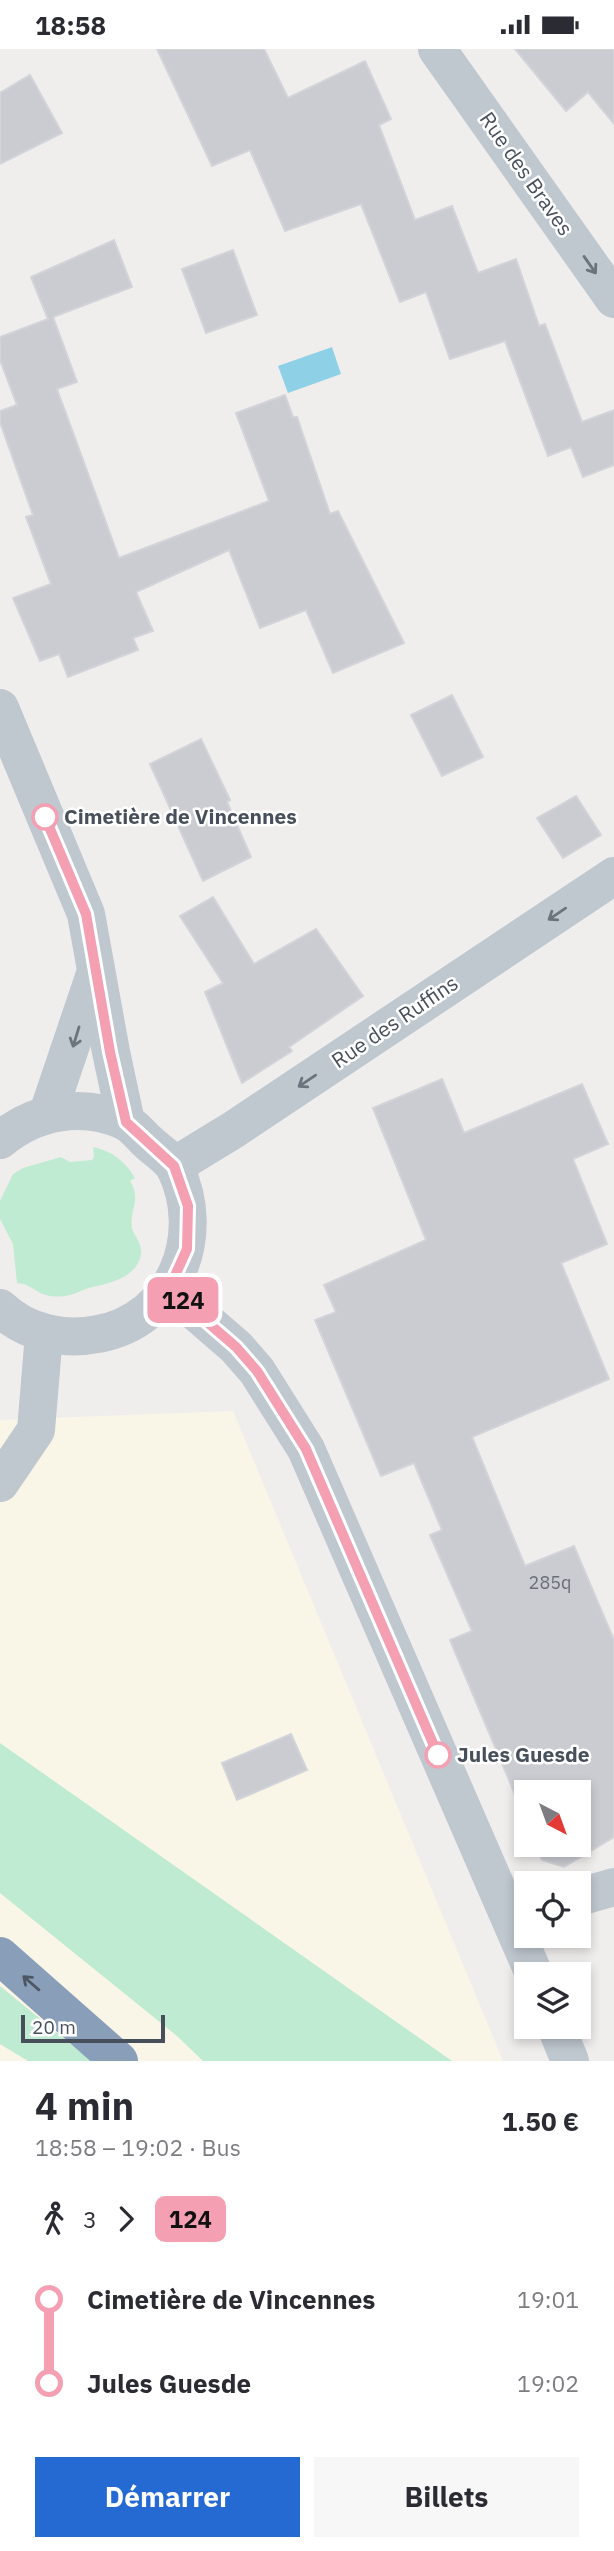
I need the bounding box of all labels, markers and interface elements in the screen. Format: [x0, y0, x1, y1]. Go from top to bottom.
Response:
text: 18:58 [35, 8, 106, 42]
street label: Rue des Braves [474, 106, 580, 241]
one-way arrow [583, 255, 597, 274]
place label: Cimetière de Vincennes [64, 802, 297, 830]
marker: Cimetière de Vincennes [32, 804, 58, 830]
one-way arrow [548, 907, 567, 921]
street label: Rue des Ruffins [326, 968, 463, 1074]
one-way arrow [68, 1026, 81, 1048]
one-way arrow [298, 1073, 317, 1088]
line badge: 124 [143, 1277, 223, 1323]
text: 124 [161, 1284, 205, 1316]
house number: 285q [529, 1571, 571, 1594]
place label: Jules Guesde [457, 1740, 590, 1768]
marker: Jules Guesde [425, 1742, 451, 1768]
north arrow [514, 1780, 592, 1857]
map controls [514, 1780, 591, 2039]
button: locate [514, 1871, 591, 1948]
button: layers [514, 1962, 591, 2039]
one-way arrow [23, 1975, 40, 1992]
scale bar [21, 2012, 164, 2044]
text: 20 m [32, 2015, 76, 2039]
text: 4 min [35, 2081, 134, 2130]
text: 1.50 € [502, 2104, 579, 2138]
text: 18:58 – 19:02 · Bus [35, 2132, 241, 2162]
icon: walk [35, 2200, 73, 2238]
icon: forward [107, 2200, 145, 2238]
text: 124 [169, 2203, 212, 2235]
text: 3 [83, 2204, 97, 2234]
text: Cimetière de Vincennes [87, 2282, 375, 2316]
text: 19:01 [517, 2284, 579, 2314]
text: Jules Guesde [87, 2366, 251, 2400]
text: 19:02 [517, 2368, 579, 2398]
button: Démarrer [35, 2457, 300, 2537]
button: Billets [314, 2457, 579, 2537]

